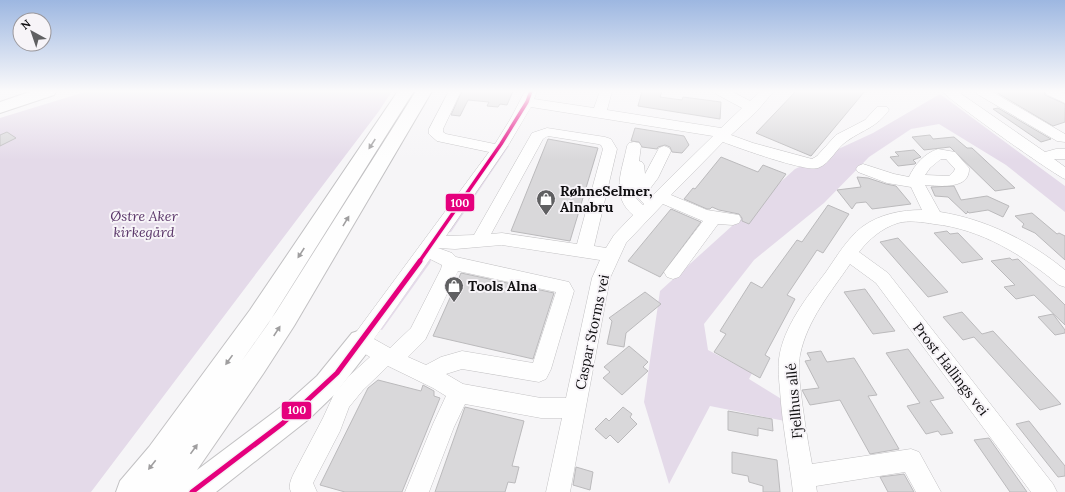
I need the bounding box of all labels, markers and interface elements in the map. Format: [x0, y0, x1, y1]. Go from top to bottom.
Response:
north arrow [12, 12, 52, 52]
text: N [18, 16, 34, 32]
one-way arrow [368, 139, 376, 149]
place label: RøhneSelmer, Alnabru [560, 182, 653, 216]
shop icon: RøhneSelmer, Alnabru [535, 188, 557, 216]
line badge: 100 [445, 193, 475, 212]
text: 100 [451, 196, 469, 210]
park label: Østre Aker kirkegård [110, 207, 178, 241]
one-way arrow [342, 215, 349, 227]
one-way arrow [298, 247, 305, 259]
street label: Caspar Storms vei [571, 273, 613, 391]
shop icon: Tools Alna [443, 275, 465, 303]
place label: Tools Alna [468, 277, 538, 295]
street label: Prost Hallings vei [909, 319, 993, 419]
one-way arrow [273, 326, 281, 337]
one-way arrow [224, 355, 233, 366]
street label: Fjellhus allé [782, 362, 806, 440]
line badge: 100 [281, 401, 312, 420]
text: 100 [288, 403, 306, 417]
one-way arrow [190, 444, 199, 455]
one-way arrow [148, 460, 156, 471]

